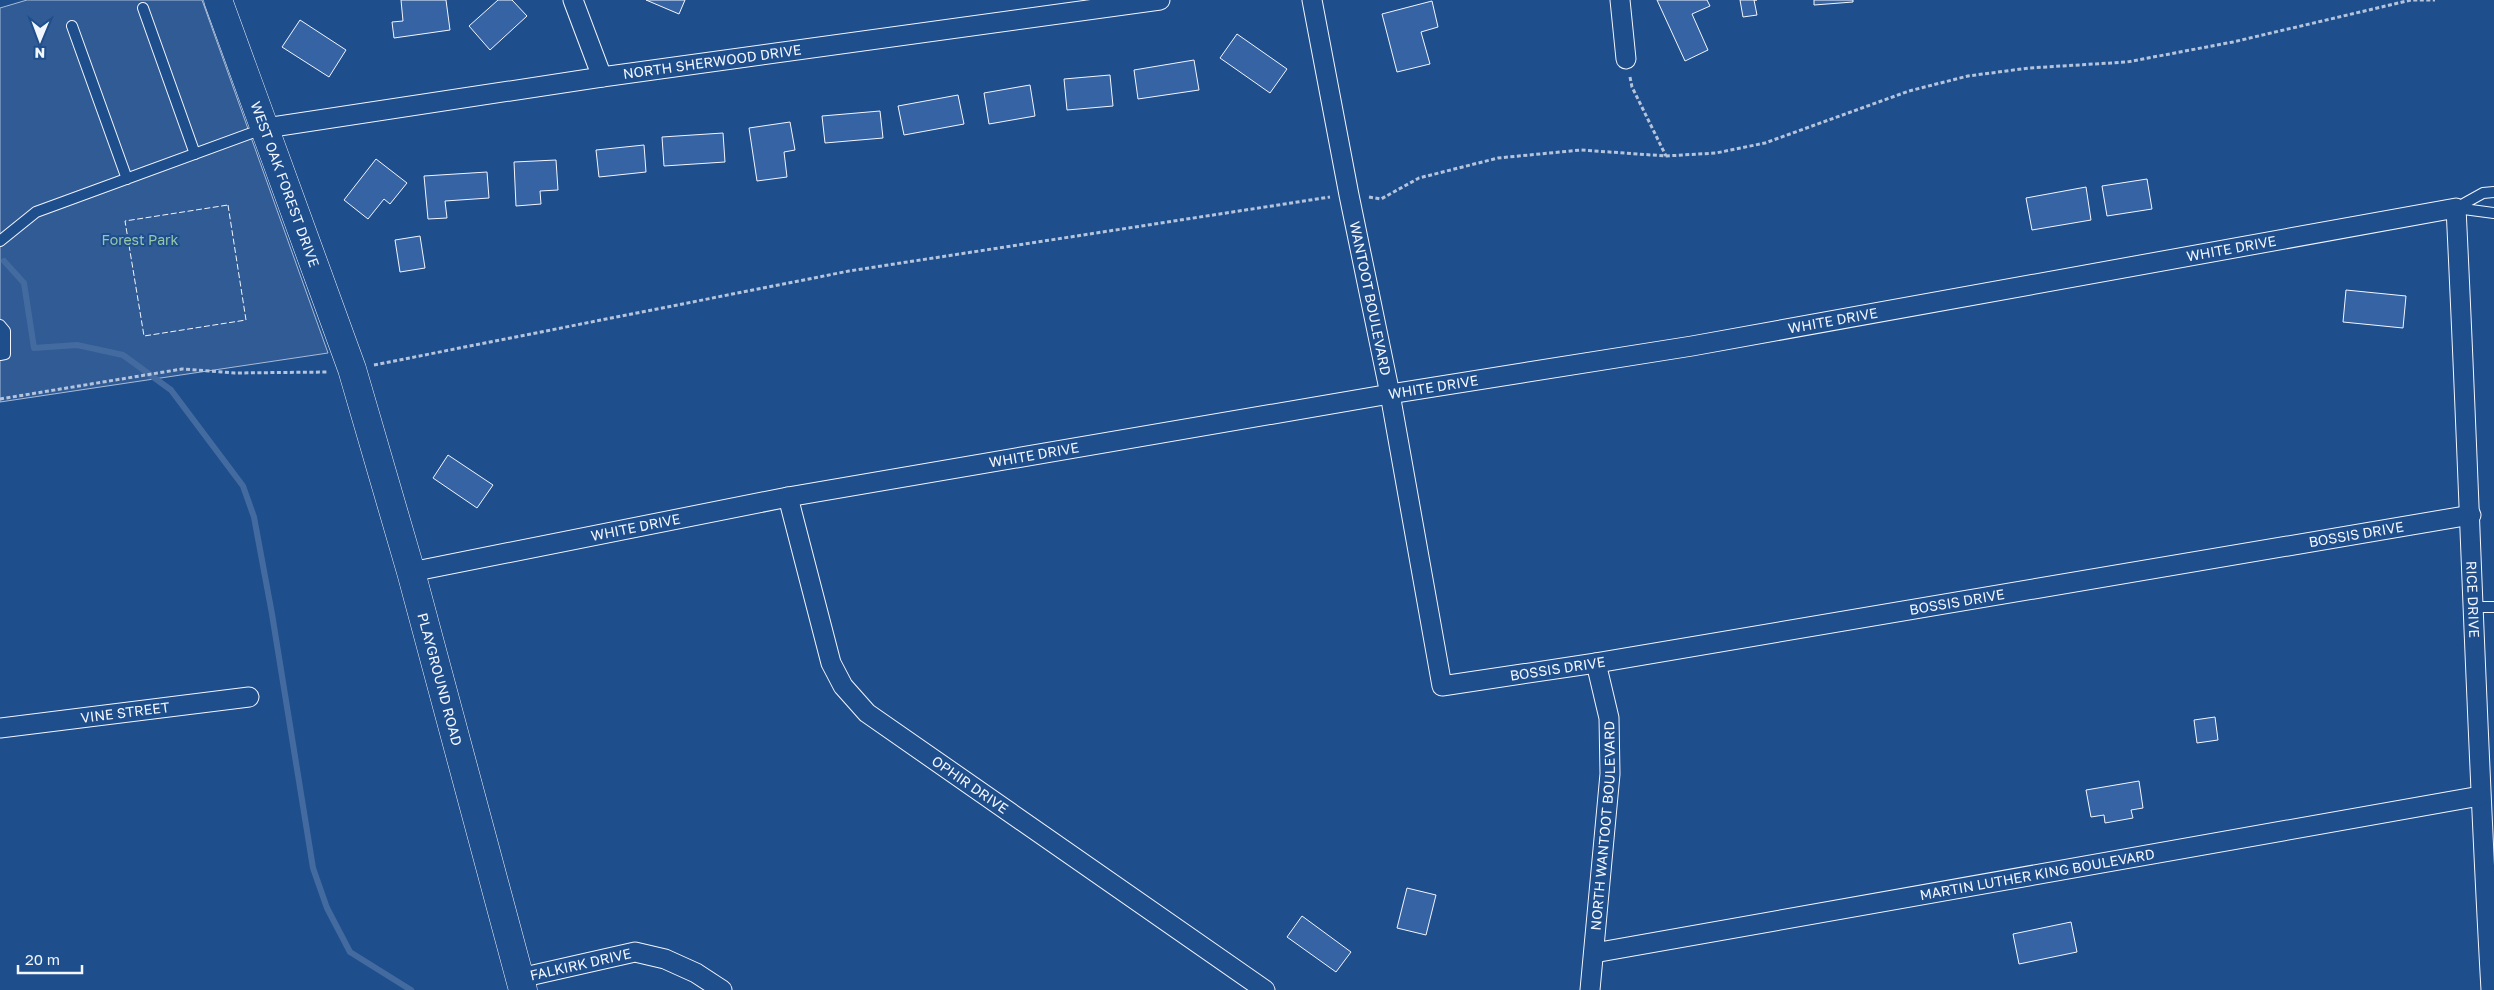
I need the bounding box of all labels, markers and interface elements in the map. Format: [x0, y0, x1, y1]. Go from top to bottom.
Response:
north arrow [15, 15, 65, 65]
street label: NORTH SHERWOOD DRIVE [622, 41, 802, 82]
text: N [34, 45, 45, 62]
street label: WEST OAK FOREST DRIVE [247, 99, 323, 269]
street label: WANTOOT BOULEVARD [1347, 220, 1395, 377]
park label: Forest Park [102, 231, 179, 248]
street label: WHITE DRIVE [2185, 232, 2278, 265]
street label: WHITE DRIVE [1786, 304, 1879, 337]
street label: WHITE DRIVE [1387, 371, 1479, 402]
street label: WHITE DRIVE [988, 438, 1080, 470]
street label: WHITE DRIVE [589, 510, 682, 544]
street label: BOSSIS DRIVE [2307, 518, 2405, 550]
street label: RICE DRIVE [2463, 560, 2483, 638]
street label: BOSSIS DRIVE [1908, 585, 2006, 618]
street label: PLAYGROUND ROAD [414, 611, 466, 747]
street label: BOSSIS DRIVE [1509, 653, 1606, 684]
street label: VINE STREET [80, 698, 171, 726]
street label: NORTH WANTOOT BOULEVARD [1587, 721, 1618, 931]
street label: OPHIR DRIVE [929, 752, 1012, 817]
street label: MARTIN LUTHER KING BOULEVARD [1918, 845, 2156, 903]
scale bar [18, 942, 81, 974]
street label: FALKIRK DRIVE [528, 944, 633, 984]
text: 20 m [25, 950, 60, 968]

